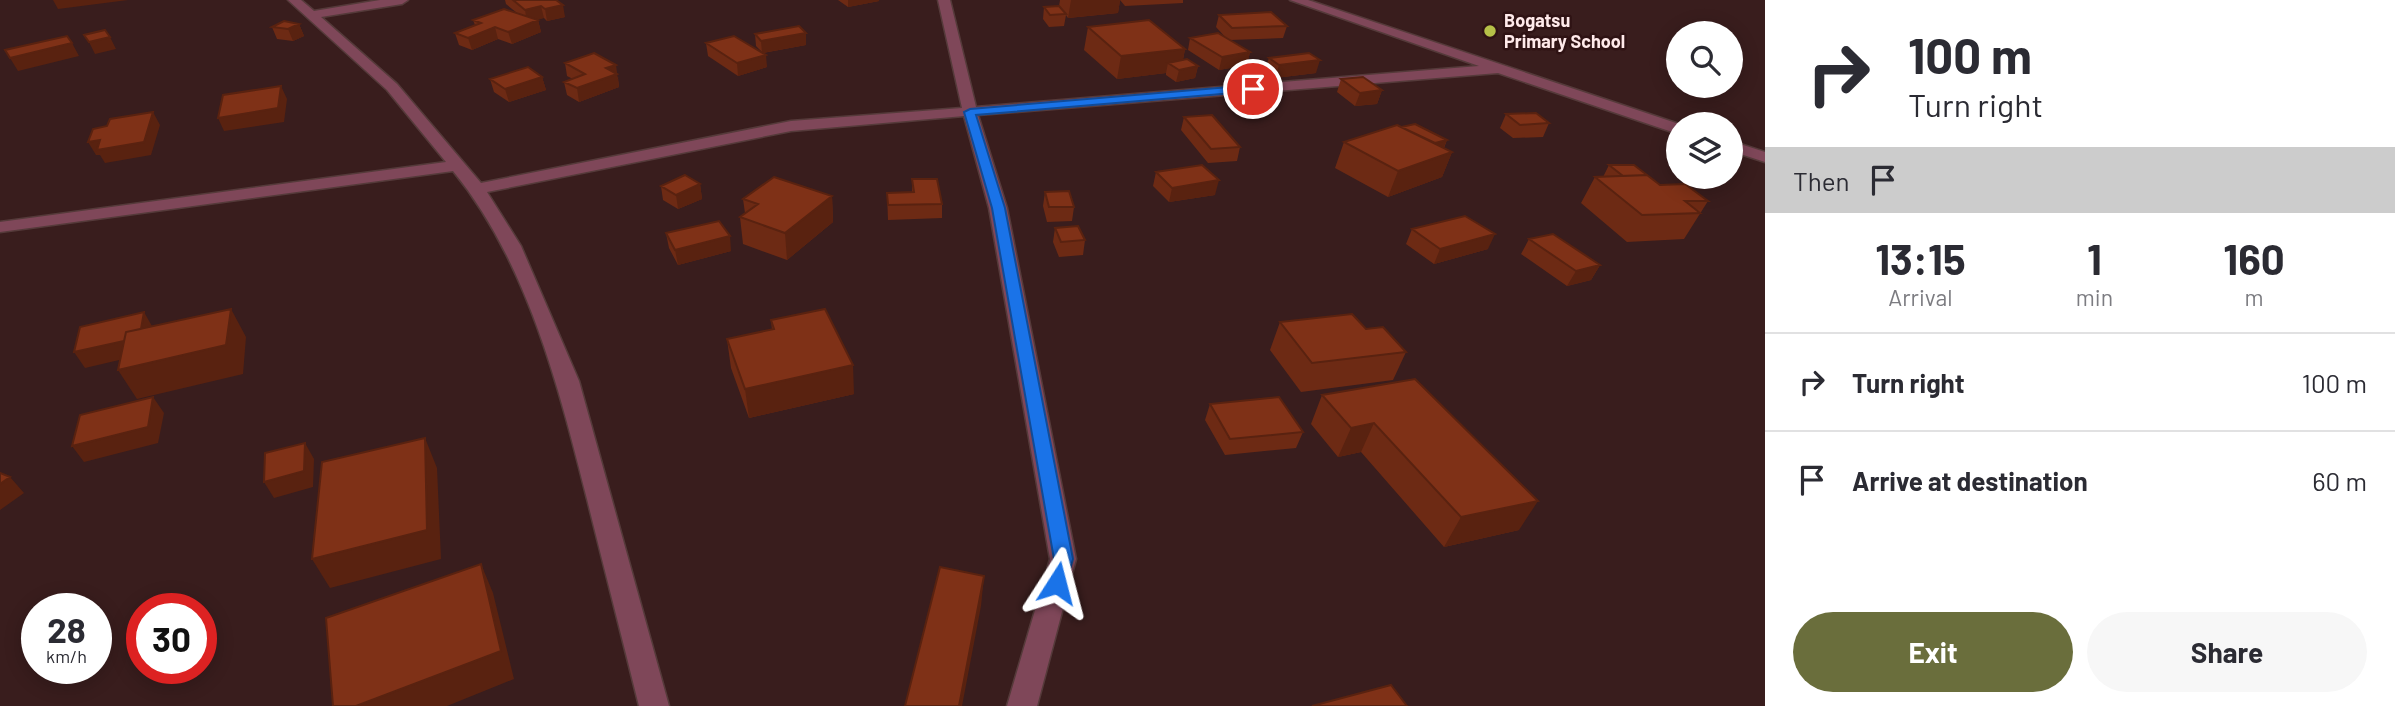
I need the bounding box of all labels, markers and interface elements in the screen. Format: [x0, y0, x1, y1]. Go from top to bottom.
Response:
place label: Bogatsu Primary School [1504, 9, 1625, 52]
map controls [1666, 21, 1743, 189]
button: search [1666, 21, 1743, 98]
marker: Bogatsu Primary School [1482, 23, 1498, 39]
text: 100 m [1908, 25, 2032, 84]
icon: right [1793, 28, 1884, 119]
pin [1223, 59, 1283, 119]
icon: arrive [1234, 70, 1272, 108]
text: Turn right [1908, 85, 2043, 123]
button: layers [1666, 112, 1743, 189]
icon: arrive [1864, 161, 1902, 199]
text: Then [1793, 165, 1850, 196]
text: 13:15 [1875, 233, 1966, 283]
text: 1 [2087, 233, 2102, 283]
text: 160 [2223, 233, 2285, 283]
text: Arrival [1888, 283, 1953, 311]
text: min [2076, 283, 2113, 311]
text: m [2245, 283, 2264, 311]
icon: right [1793, 363, 1831, 401]
text: Turn right [1852, 367, 1965, 398]
text: 100 m [2302, 367, 2367, 398]
icon: arrive [1793, 461, 1831, 499]
text: Arrive at destination [1852, 465, 2088, 496]
text: 60 m [2312, 465, 2367, 496]
position arrow [1020, 546, 1094, 620]
speed limit sign: 30 [126, 593, 217, 684]
text: 28 [47, 608, 86, 650]
button: Exit [1793, 612, 2073, 692]
button: Share [2087, 612, 2367, 692]
text: km/h [46, 645, 87, 667]

